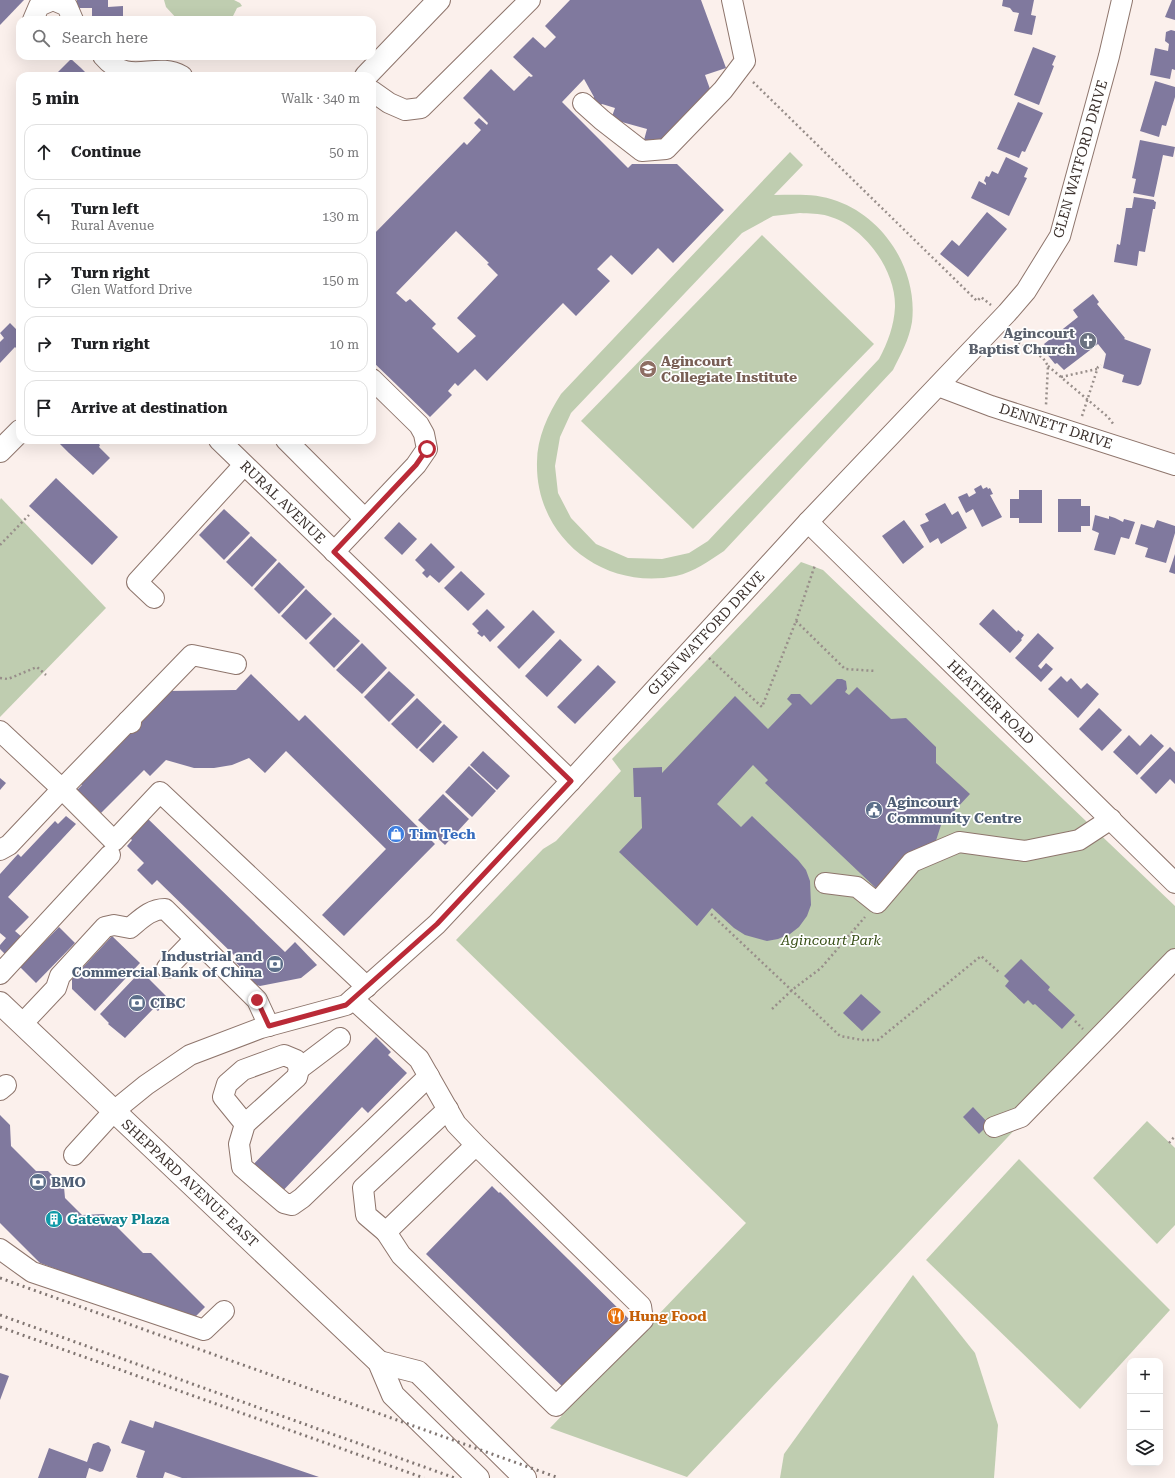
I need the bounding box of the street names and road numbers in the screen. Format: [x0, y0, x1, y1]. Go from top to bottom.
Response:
street label: GLEN WATFORD DRIVE [1050, 78, 1110, 240]
street label: DENNETT DRIVE [997, 400, 1115, 452]
street label: RURAL AVENUE [237, 457, 329, 547]
street label: GLEN WATFORD DRIVE [644, 568, 768, 698]
street label: HEATHER ROAD [944, 657, 1038, 748]
street label: SHEPPARD AVENUE EAST [119, 1116, 261, 1250]

